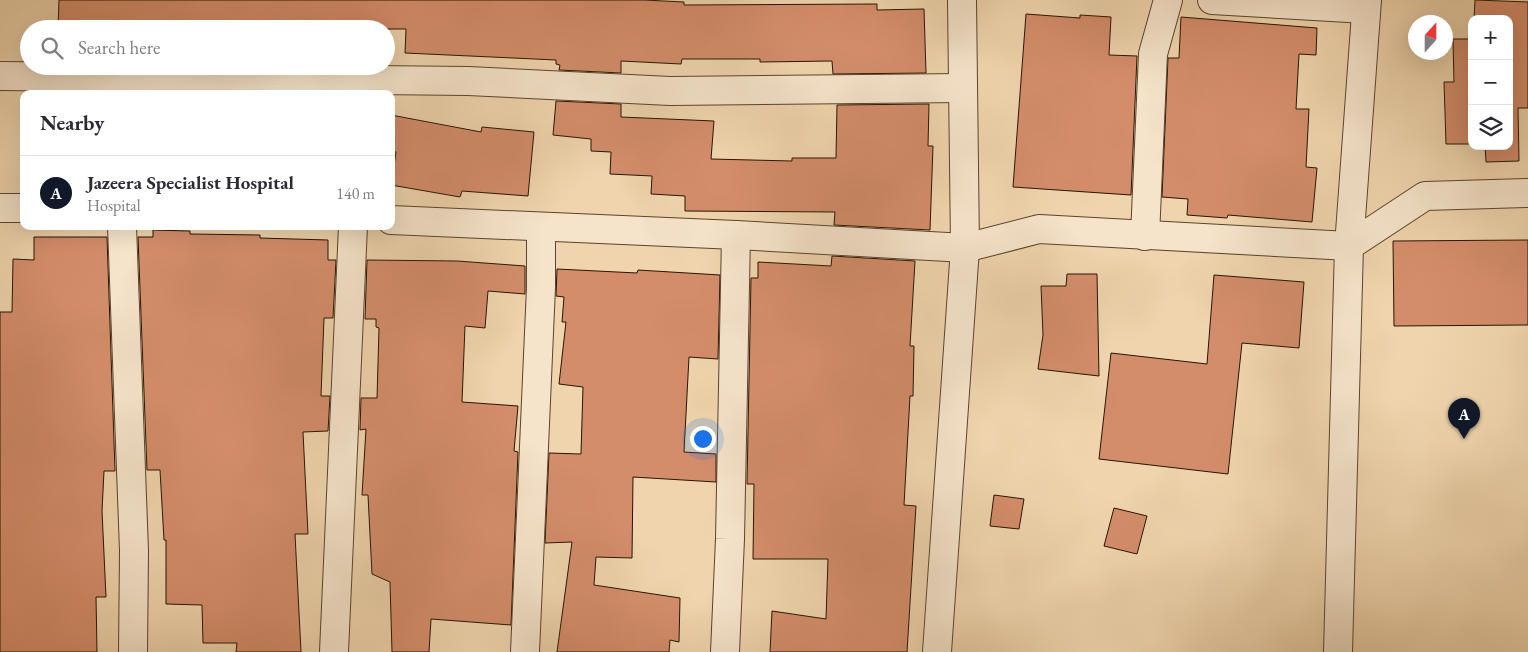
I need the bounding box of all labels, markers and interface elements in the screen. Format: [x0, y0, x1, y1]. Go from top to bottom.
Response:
north arrow [1408, 15, 1453, 60]
map controls [1468, 15, 1513, 150]
button: + [1468, 15, 1513, 60]
search box [20, 20, 395, 75]
icon: search [38, 34, 66, 62]
text: Search here [78, 35, 160, 60]
button: − [1468, 60, 1513, 105]
button: layers [1468, 105, 1513, 150]
text: Nearby [40, 109, 104, 136]
text: Jazeera Specialist Hospital [87, 170, 294, 195]
text: A [50, 183, 62, 204]
text: 140 m [336, 183, 375, 204]
text: Hospital [87, 195, 141, 216]
pin: A [1448, 398, 1480, 439]
your location [690, 426, 716, 452]

